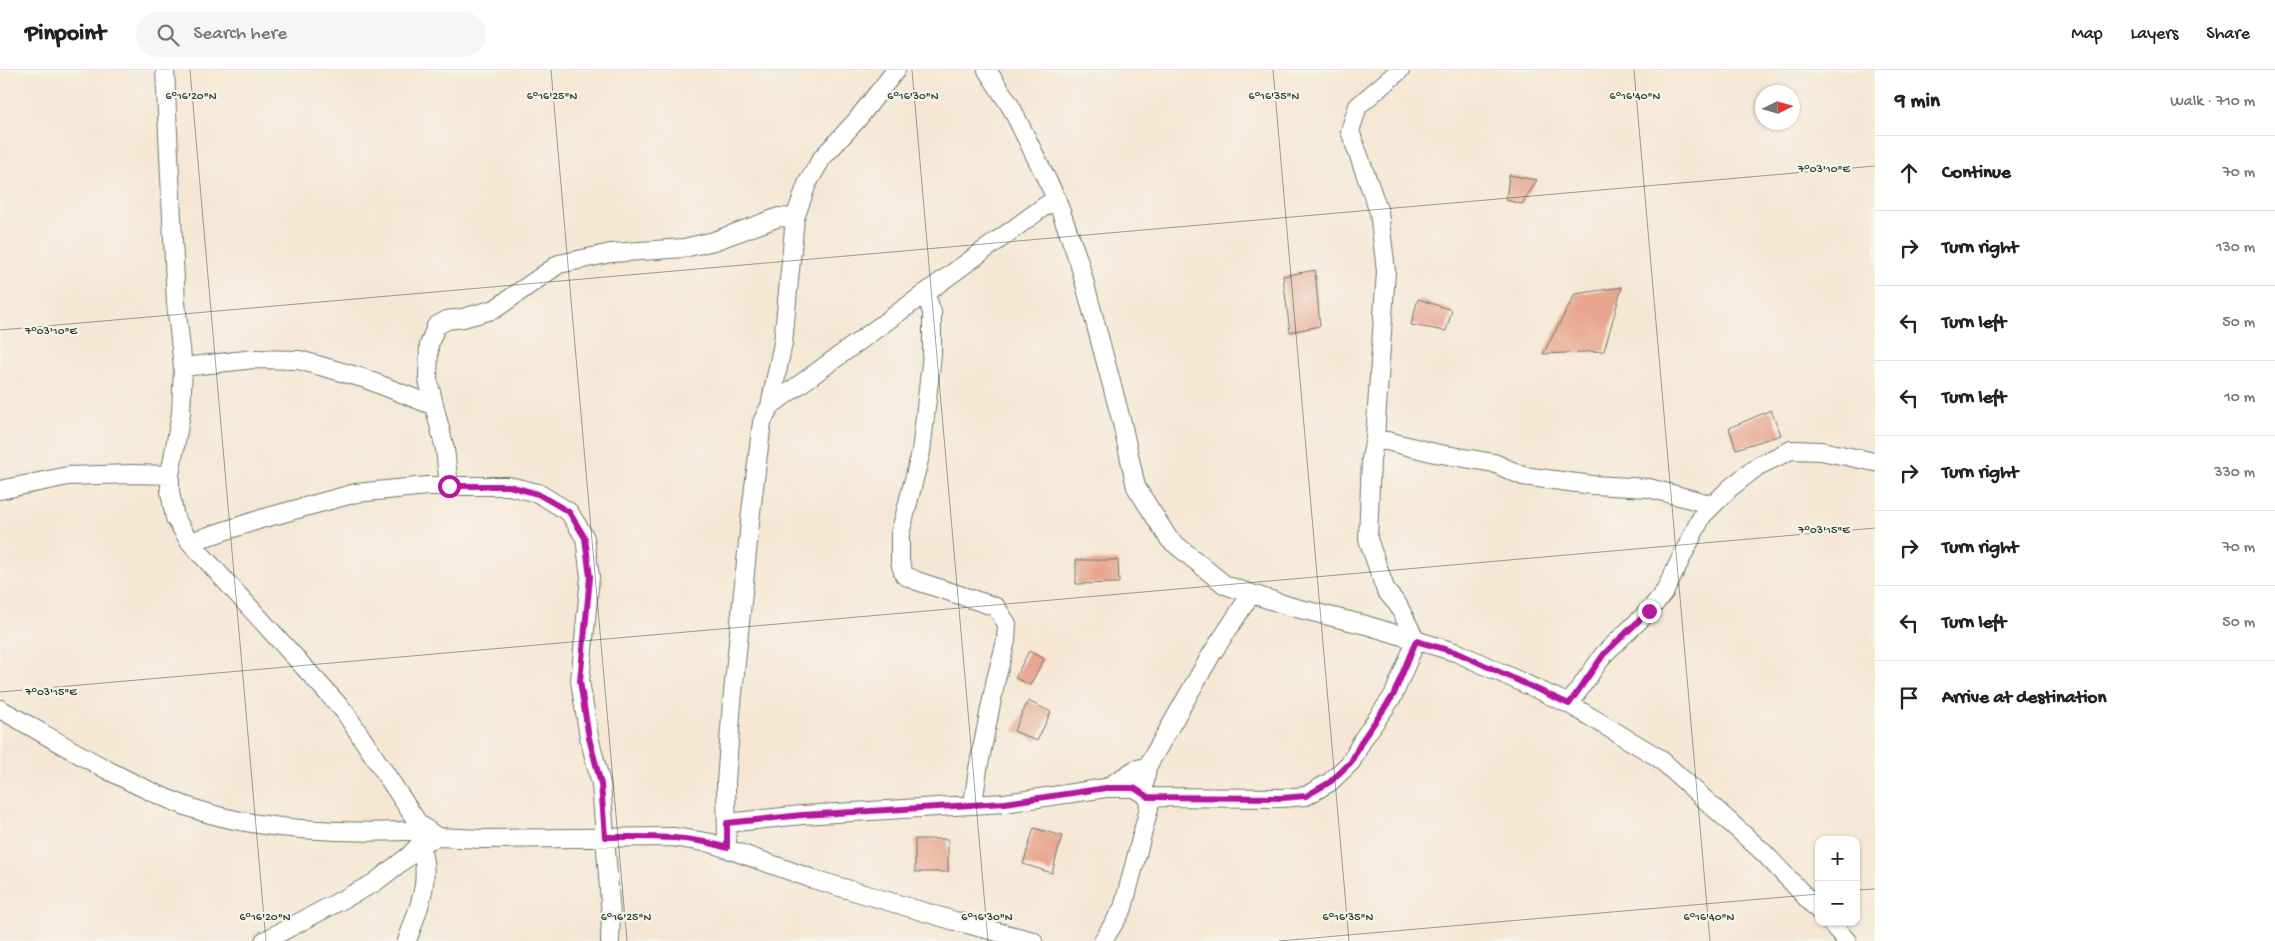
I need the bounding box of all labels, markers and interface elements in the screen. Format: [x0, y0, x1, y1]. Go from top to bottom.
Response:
search box [136, 12, 486, 57]
text: Pinpoint [25, 20, 106, 49]
icon: search [154, 21, 182, 49]
text: Search here [194, 23, 287, 46]
text: Map [2071, 24, 2103, 45]
text: Layers [2131, 24, 2178, 45]
text: Share [2206, 24, 2250, 45]
north arrow [1755, 85, 1800, 130]
text: 6°16'20"N [166, 90, 217, 104]
text: 6°16'25"N [527, 90, 577, 104]
text: 6°16'30"N [887, 90, 939, 104]
text: 6°16'35"N [1249, 90, 1300, 104]
text: 6°16'40"N [1610, 90, 1661, 104]
text: 9 min [1895, 90, 1940, 115]
text: Walk · 710 m [2170, 93, 2255, 112]
icon: ahead [1895, 159, 1923, 187]
text: Continue [1942, 162, 2011, 185]
text: 7°03'10"E [1797, 163, 1850, 177]
text: 70 m [2222, 164, 2255, 183]
icon: right [1895, 234, 1923, 262]
text: Turn right [1942, 237, 2018, 260]
text: 130 m [2216, 239, 2255, 258]
icon: left [1895, 309, 1923, 337]
text: Turn left [1942, 312, 2006, 335]
text: 50 m [2222, 314, 2255, 333]
text: 7°03'10"E [24, 325, 77, 339]
icon: left [1895, 384, 1923, 412]
text: Turn left [1942, 387, 2006, 410]
text: 10 m [2224, 389, 2255, 408]
icon: right [1895, 459, 1923, 487]
text: Turn right [1942, 462, 2018, 485]
text: 330 m [2214, 464, 2255, 483]
route start [438, 475, 461, 498]
text: 7°03'15"E [1797, 524, 1850, 538]
icon: right [1895, 534, 1923, 562]
text: Turn right [1942, 537, 2018, 560]
text: 70 m [2222, 539, 2255, 558]
route end [1638, 600, 1661, 623]
icon: left [1895, 609, 1923, 637]
text: Turn left [1942, 612, 2006, 635]
text: 50 m [2222, 614, 2255, 633]
icon: arrive [1895, 684, 1923, 712]
text: 7°03'15"E [24, 686, 77, 700]
text: Arrive at destination [1942, 687, 2106, 710]
map controls [1815, 836, 1860, 926]
button: + [1815, 836, 1860, 881]
button: − [1815, 881, 1860, 926]
text: 6°16'20"N [240, 911, 291, 925]
text: 6°16'25"N [601, 911, 651, 925]
text: 6°16'30"N [961, 911, 1013, 925]
text: 6°16'35"N [1323, 911, 1374, 925]
text: 6°16'40"N [1684, 911, 1735, 925]

